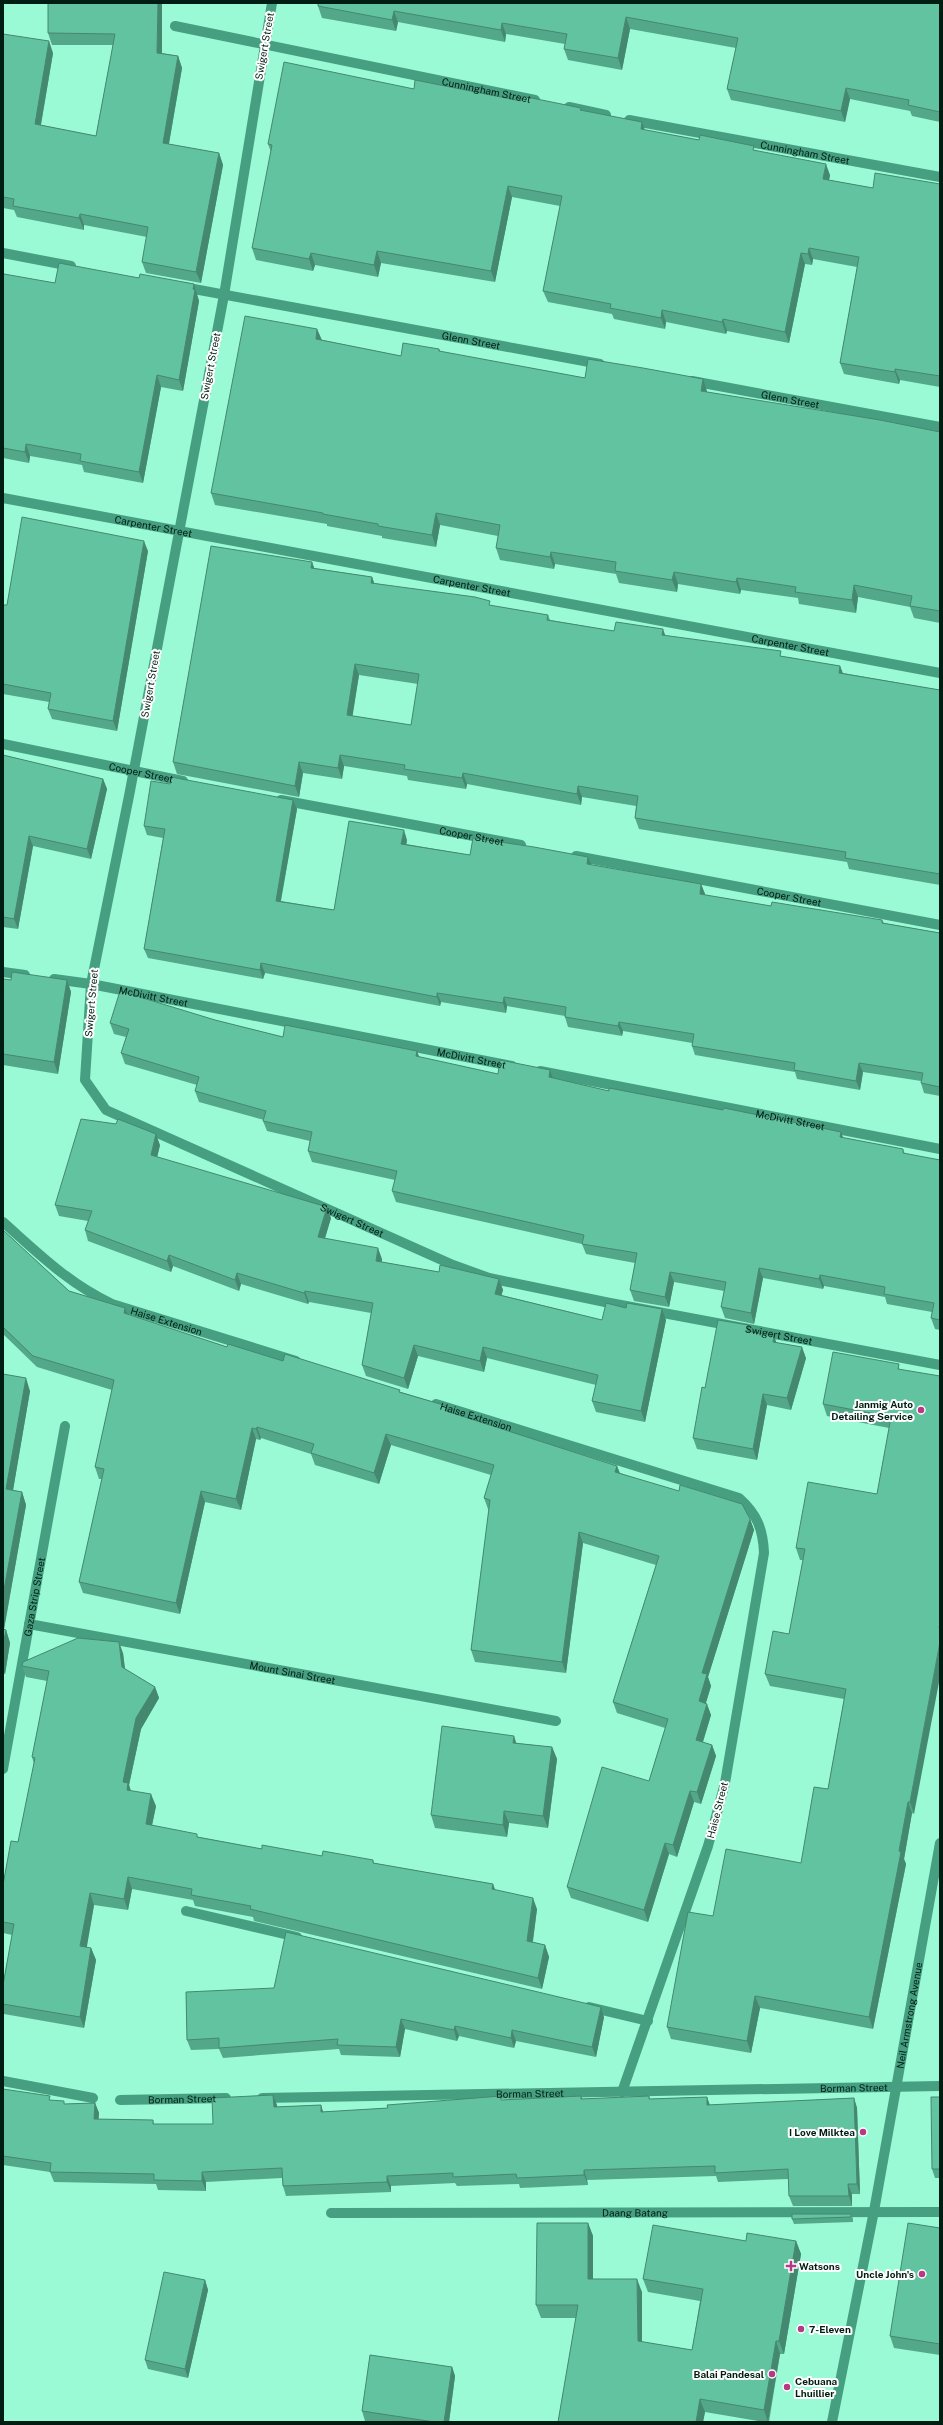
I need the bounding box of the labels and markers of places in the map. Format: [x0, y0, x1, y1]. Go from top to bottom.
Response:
place label: Janmig Auto Detailing Service [831, 1398, 913, 1422]
marker: Janmig Auto Detailing Service [916, 1405, 926, 1415]
place label: I Love Milktea [789, 2126, 855, 2138]
marker: I Love Milktea [858, 2127, 868, 2137]
place label: Watsons [799, 2260, 840, 2272]
marker: Watsons [786, 2261, 796, 2271]
place label: Uncle John's [856, 2268, 914, 2280]
marker: Uncle John's [917, 2269, 927, 2279]
place label: 7-Eleven [809, 2323, 851, 2335]
marker: 7-Eleven [796, 2324, 806, 2334]
place label: Balai Pandesal [694, 2368, 764, 2380]
marker: Balai Pandesal [767, 2369, 777, 2379]
place label: Cebuana Lhuillier [795, 2375, 838, 2399]
marker: Cebuana Lhuillier [782, 2382, 792, 2392]

